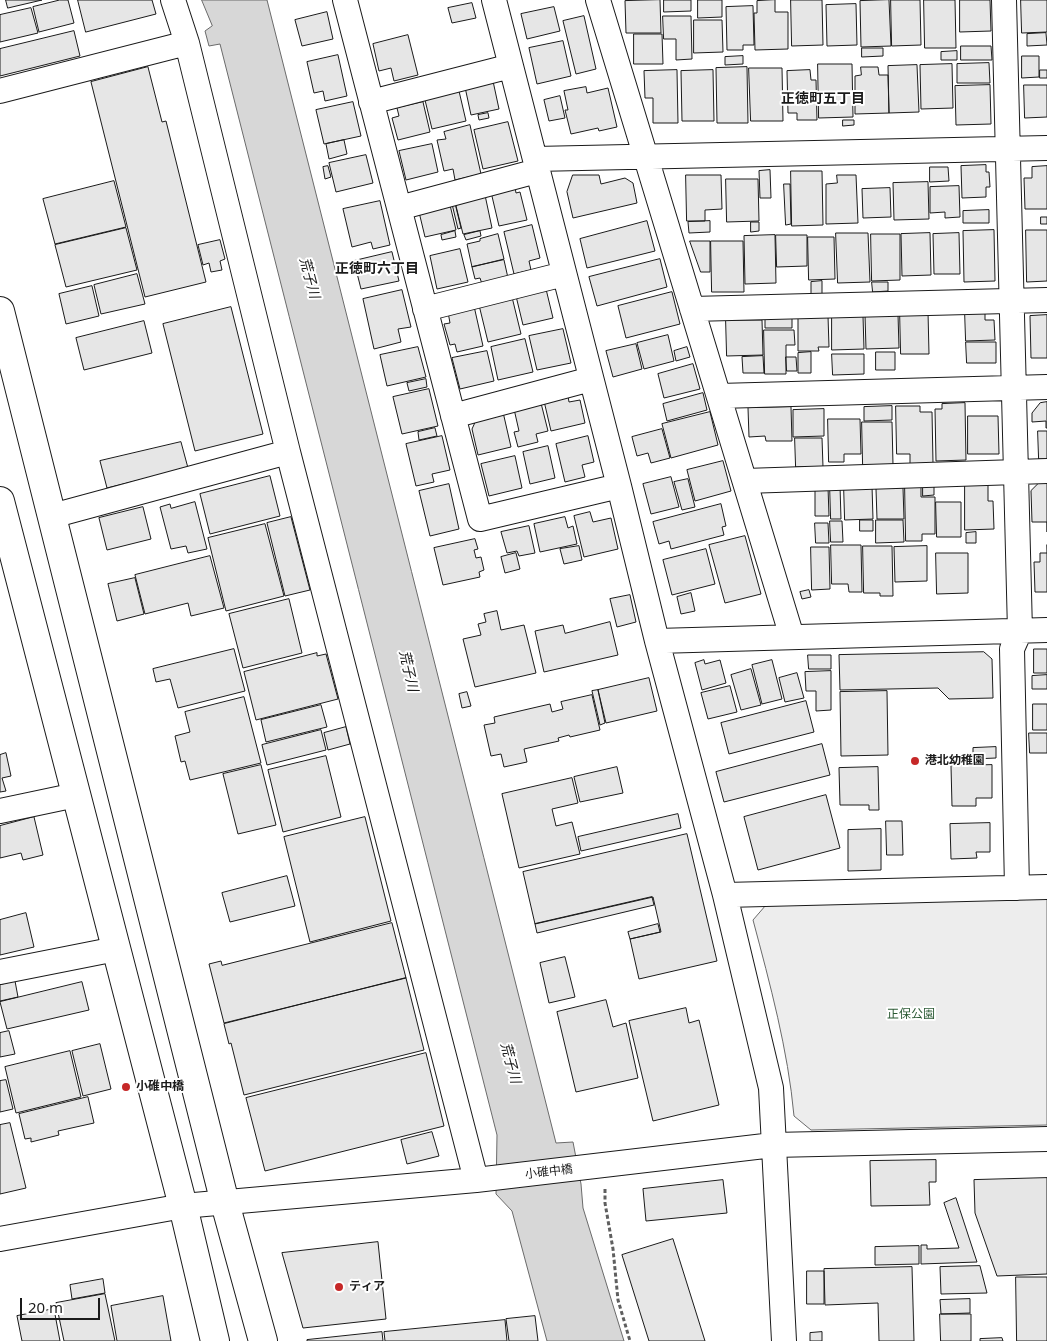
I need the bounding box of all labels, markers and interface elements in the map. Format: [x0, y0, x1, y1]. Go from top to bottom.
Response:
district label: 正徳町五丁目 [781, 91, 865, 107]
water label: 荒子川 [295, 256, 323, 300]
district label: 正徳町六丁目 [335, 261, 419, 277]
water label: 荒子川 [395, 649, 421, 693]
place label: 港北幼稚園 [925, 754, 985, 768]
marker: 港北幼稚園 [909, 755, 921, 767]
park label: 正保公園 [887, 1008, 935, 1022]
water label: 荒子川 [496, 1041, 524, 1085]
place label: 小碓中橋 [136, 1080, 184, 1094]
marker: 小碓中橋 [120, 1081, 132, 1093]
street label: 小碓中橋 [524, 1162, 574, 1182]
place label: ティア [349, 1280, 385, 1294]
marker: ティア [333, 1281, 345, 1293]
scale bar [22, 1288, 102, 1320]
text: 20 m [28, 1297, 63, 1317]

